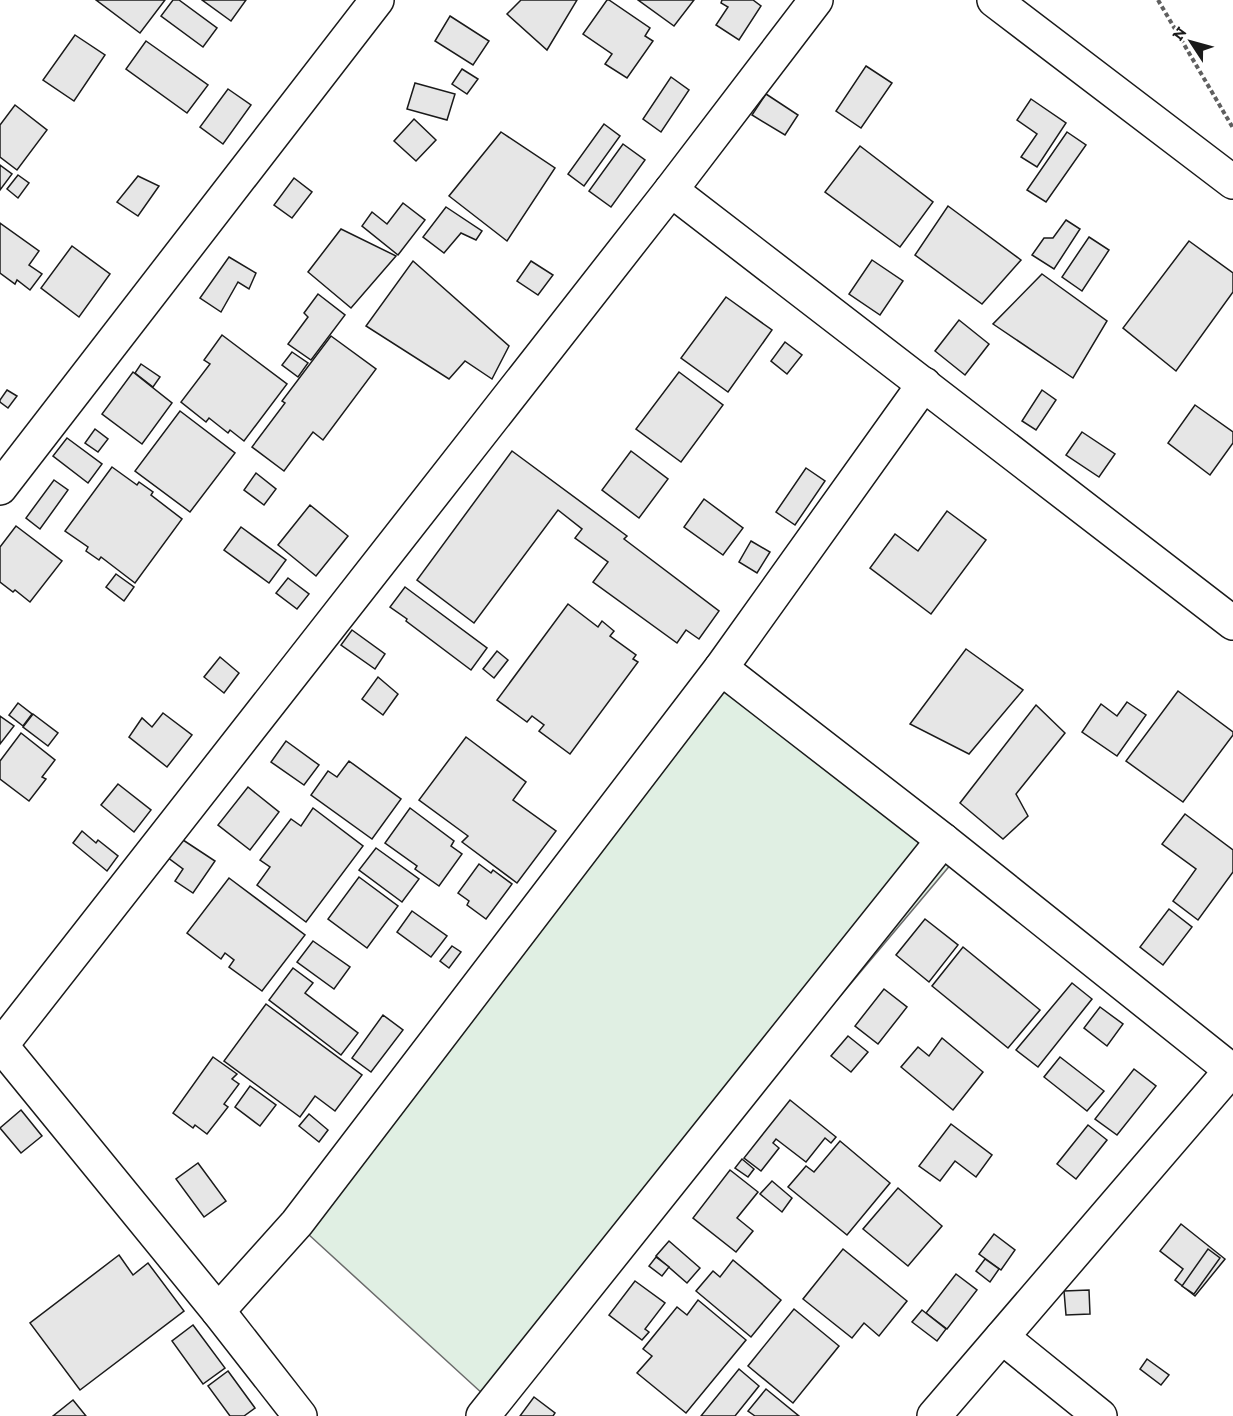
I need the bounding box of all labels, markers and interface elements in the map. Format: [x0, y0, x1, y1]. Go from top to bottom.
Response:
north arrow [1161, 12, 1221, 72]
text: N [1168, 23, 1191, 44]

